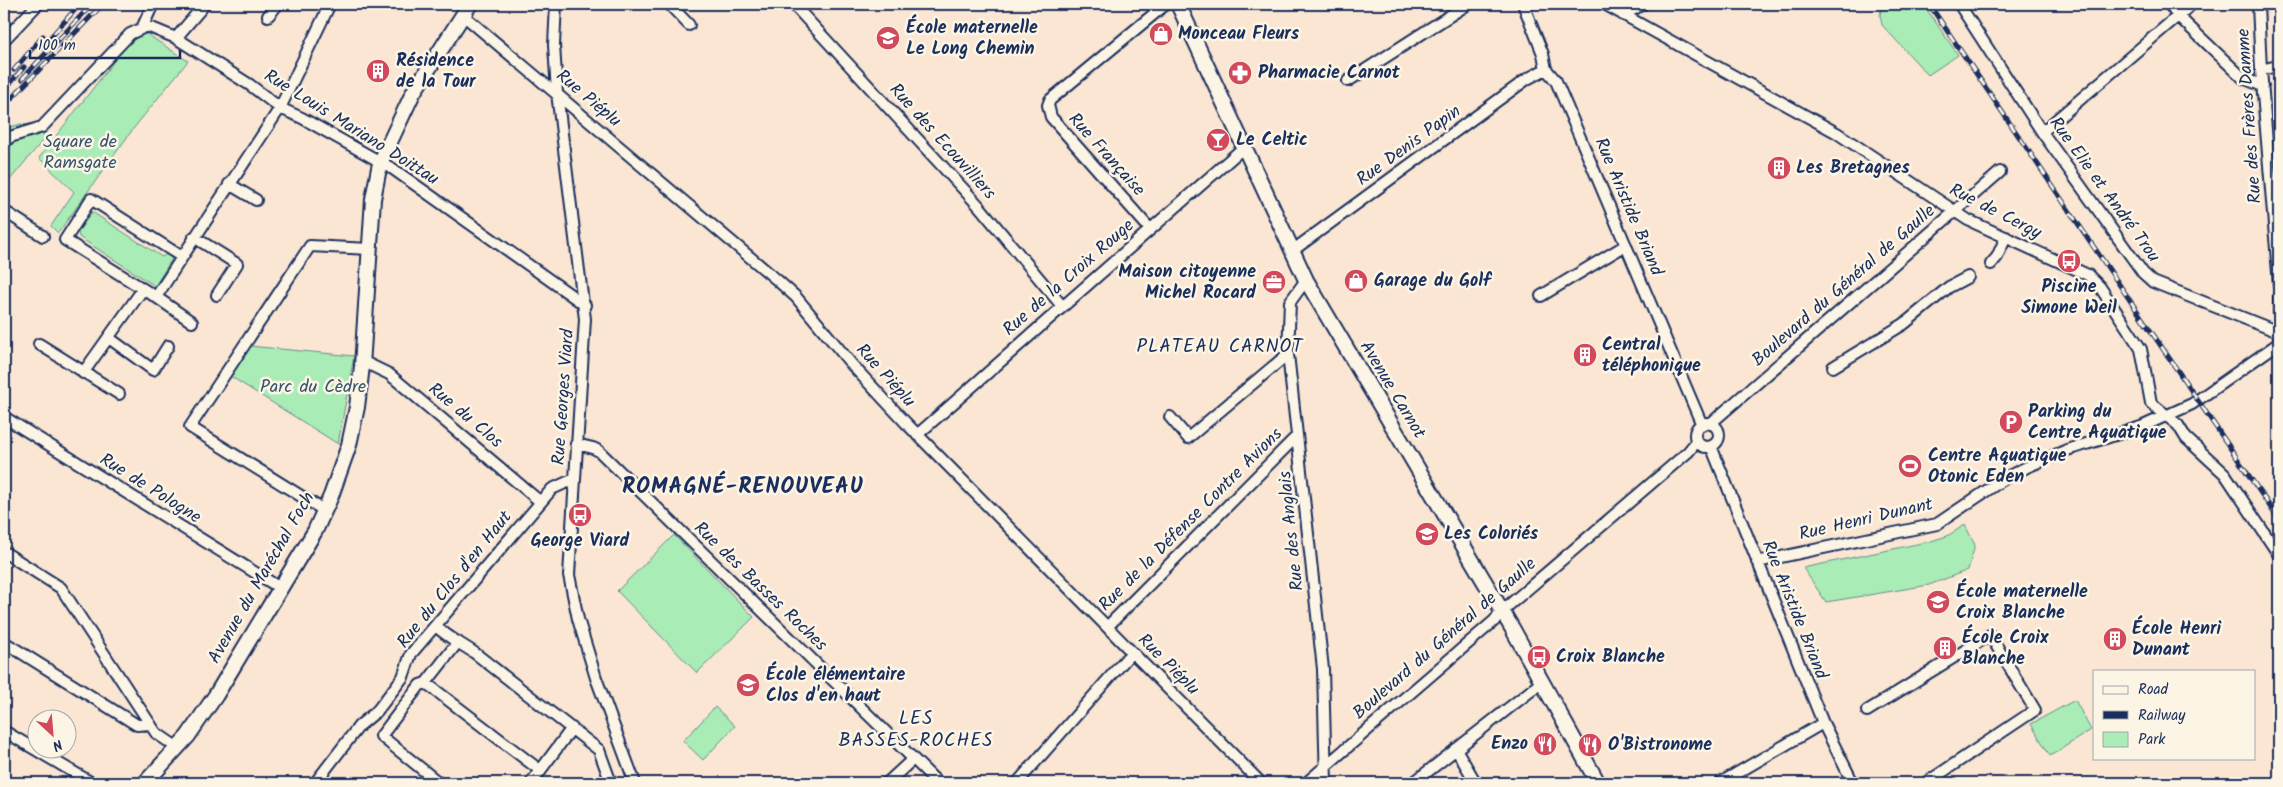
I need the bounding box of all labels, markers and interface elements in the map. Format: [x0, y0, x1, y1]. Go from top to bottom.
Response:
place label: École maternelle Le Long Chemin [906, 14, 1038, 64]
place label: Monceau Fleurs [1178, 20, 1300, 49]
shop icon: Monceau Fleurs [1148, 21, 1174, 47]
school or university icon: École maternelle Le Long Chemin [875, 25, 901, 51]
street label: Rue des Frères Damme [2229, 27, 2271, 205]
scale bar [30, 28, 180, 60]
text: 100 m [38, 34, 76, 58]
place label: Résidence de la Tour [396, 47, 477, 97]
building icon: Résidence de la Tour [365, 58, 391, 84]
place label: Pharmacie Carnot [1258, 59, 1401, 88]
pharmacy icon: Pharmacie Carnot [1227, 60, 1253, 86]
street label: Rue Louis Mariano Doittau [258, 62, 444, 194]
street label: Rue Piéplu [549, 63, 627, 135]
street label: Rue des Ecouvilliers [882, 77, 1003, 207]
street label: Rue Denis Papin [1350, 98, 1468, 194]
street label: Rue Française [1060, 106, 1152, 204]
street label: Rue Elie et André Trou [2041, 111, 2167, 269]
place label: Le Celtic [1236, 126, 1308, 155]
bar icon: Le Celtic [1205, 127, 1231, 153]
park label: Square de Ramsgate [43, 128, 117, 178]
street label: Rue Aristide Briand [1586, 133, 1671, 282]
place label: Les Bretagnes [1796, 154, 1910, 183]
building icon: Les Bretagnes [1766, 155, 1792, 181]
street label: Rue de Cergy [1944, 176, 2047, 248]
street label: Boulevard du Général de Gaulle [1746, 198, 1942, 374]
street label: Rue de la Croix Rouge [996, 212, 1142, 344]
bus stop icon: Piscine Simone Weil [2056, 248, 2082, 274]
place label: Maison citoyenne Michel Rocard [1118, 258, 1256, 308]
place label: Garage du Golf [1374, 267, 1493, 296]
shop icon: Garage du Golf [1343, 268, 1369, 294]
office icon: Maison citoyenne Michel Rocard [1261, 269, 1287, 295]
place label: Piscine Simone Weil [2021, 273, 2117, 323]
street label: Rue Georges Viard [545, 327, 583, 466]
place label: Central téléphonique [1602, 331, 1701, 381]
district label: PLATEAU CARNOT [1137, 332, 1304, 362]
street label: Avenue Carnot [1351, 335, 1433, 446]
street label: Rue Piéplu [848, 337, 922, 415]
building icon: Central téléphonique [1572, 342, 1598, 368]
park label: Parc du Cèdre [260, 373, 366, 402]
street label: Rue du Clos [421, 376, 509, 456]
place label: Parking du Centre Aquatique [2028, 398, 2167, 448]
parking icon: Parking du Centre Aquatique [1998, 409, 2024, 435]
street label: Rue de la Défense Contre Avions [1092, 421, 1290, 619]
place label: Centre Aquatique Otonic Eden [1928, 442, 2067, 492]
street label: Rue de Pologne [93, 446, 207, 532]
sports icon: Centre Aquatique Otonic Eden [1897, 453, 1923, 479]
street label: Rue des Anglais [1271, 469, 1313, 592]
district label: ROMAGNÉ-RENOUVEAU [622, 470, 864, 505]
street label: Avenue du Maréchal Foch [201, 487, 323, 669]
street label: Rue Henri Dunant [1796, 490, 1937, 549]
bus stop icon: George Viard [567, 502, 593, 528]
street label: Rue du Clos d'en Haut [390, 504, 520, 655]
street label: Rue des Basses Roches [686, 515, 834, 659]
place label: Les Coloriés [1444, 520, 1539, 549]
school or university icon: Les Coloriés [1414, 521, 1440, 547]
place label: George Viard [531, 527, 629, 556]
street label: Rue Aristide Briand [1753, 536, 1835, 685]
street label: Boulevard du Général de Gaulle [1347, 551, 1543, 727]
place label: École maternelle Croix Blanche [1956, 578, 2088, 628]
school or university icon: École maternelle Croix Blanche [1925, 589, 1951, 615]
place label: École Henri Dunant [2132, 615, 2221, 665]
place label: École Croix Blanche [1962, 624, 2049, 674]
building icon: École Henri Dunant [2102, 626, 2128, 652]
street label: Rue Piéplu [1130, 627, 1206, 703]
building icon: École Croix Blanche [1932, 635, 1958, 661]
place label: Croix Blanche [1556, 643, 1665, 672]
bus stop icon: Croix Blanche [1526, 644, 1552, 670]
place label: École élémentaire Clos d'en haut [766, 661, 906, 711]
legend [2093, 670, 2256, 760]
school or university icon: École élémentaire Clos d'en haut [735, 672, 761, 698]
text: Road [2138, 678, 2169, 702]
district label: LES BASSES-ROCHES [839, 704, 993, 756]
text: Railway [2138, 704, 2186, 728]
north arrow [28, 710, 78, 760]
text: Park [2138, 728, 2166, 752]
place label: Enzo [1491, 730, 1528, 759]
restaurant icon: Enzo [1532, 731, 1558, 757]
place label: O'Bistronome [1608, 731, 1712, 760]
restaurant icon: O'Bistronome [1577, 732, 1603, 758]
text: N [48, 733, 66, 757]

